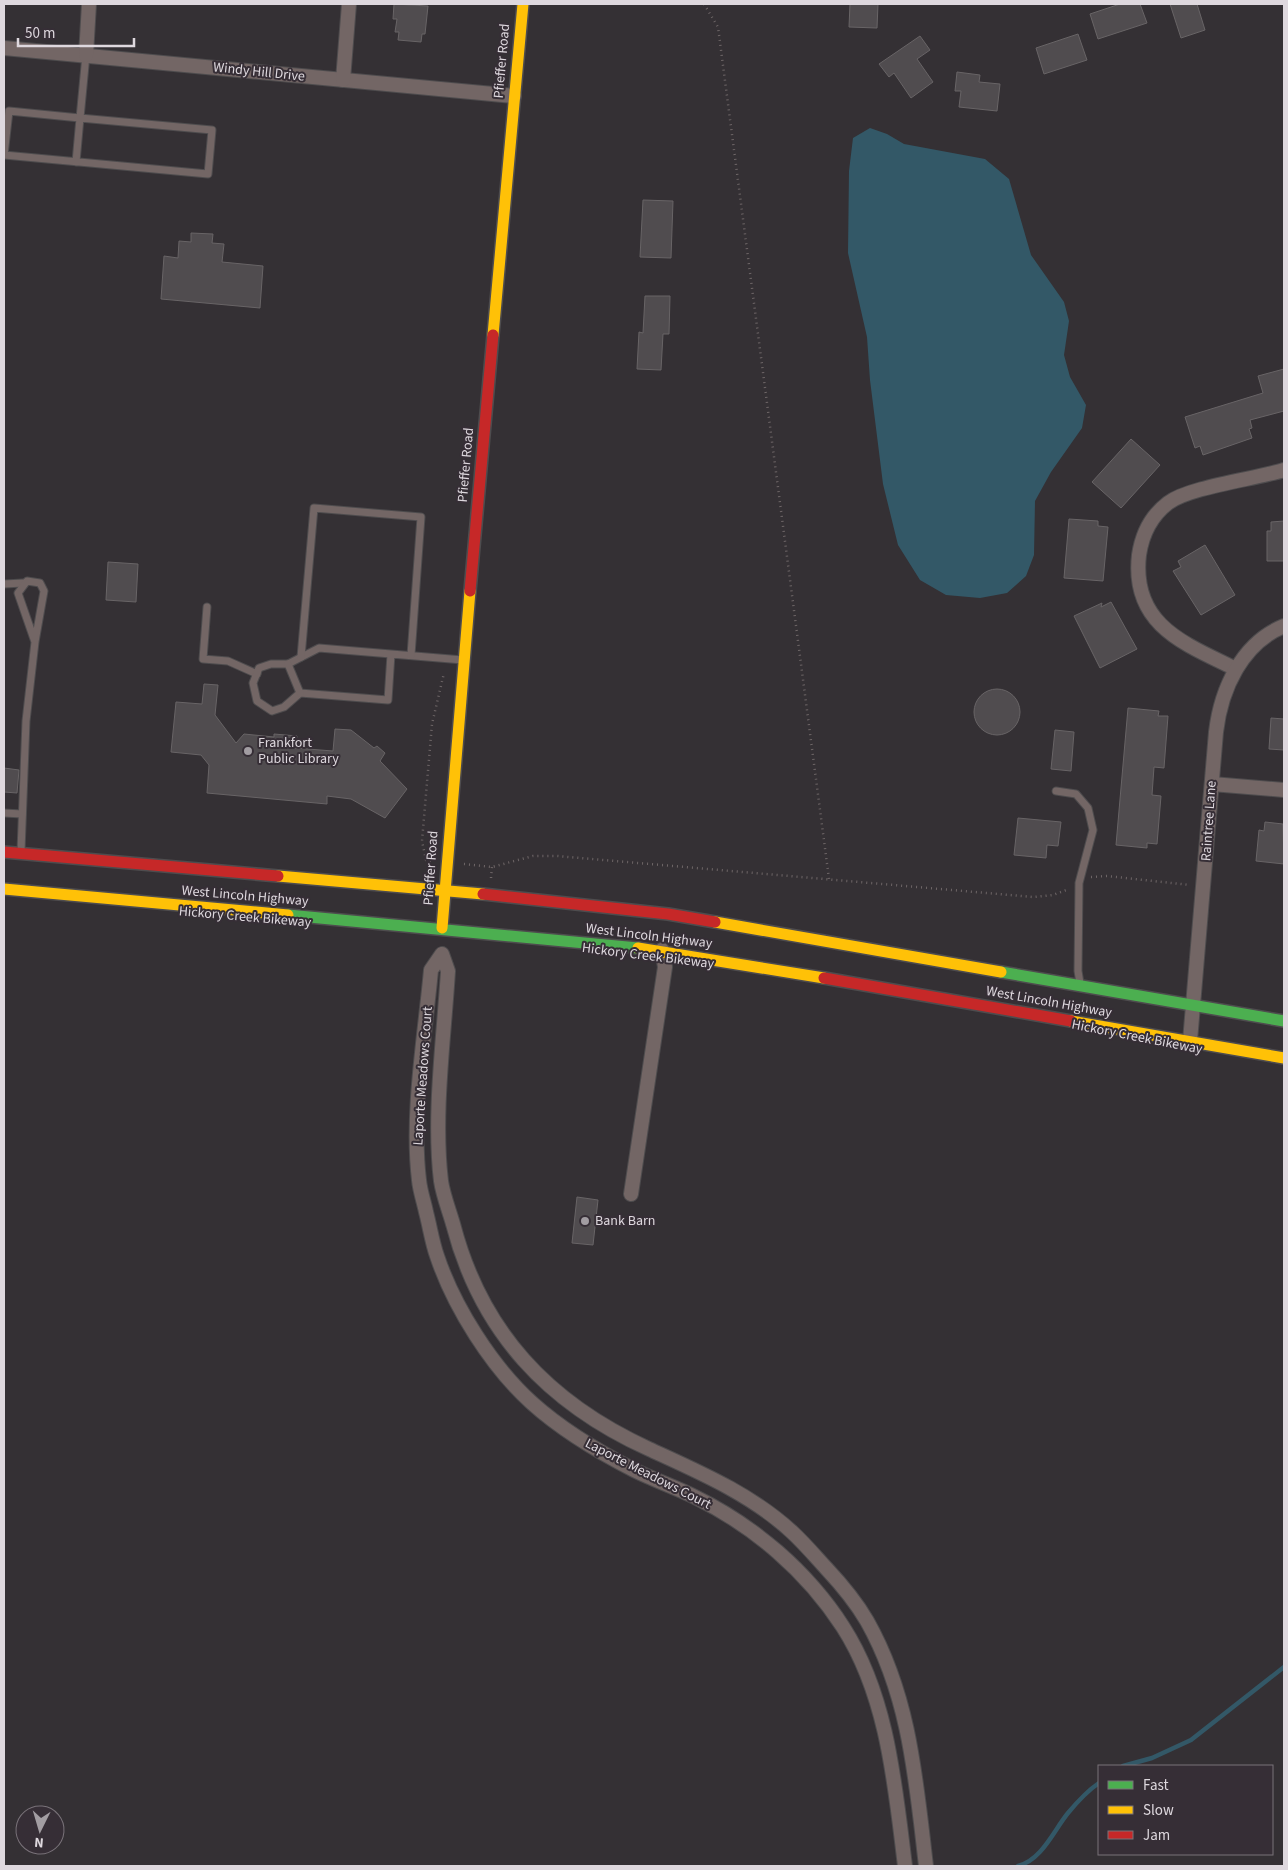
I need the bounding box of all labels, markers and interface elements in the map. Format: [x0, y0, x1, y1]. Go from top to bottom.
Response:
scale bar [18, 15, 134, 47]
text: 50 m [25, 23, 55, 44]
street label: Pfieffer Road [489, 23, 515, 99]
street label: Windy Hill Drive [212, 57, 306, 87]
street label: Pfieffer Road [453, 427, 479, 503]
place label: Frankfort Public Library [258, 733, 339, 769]
marker: Frankfort Public Library [242, 745, 254, 757]
street label: Raintree Lane [1196, 780, 1222, 862]
street label: Pfieffer Road [418, 830, 444, 906]
street label: West Lincoln Highway [181, 880, 310, 912]
street label: Hickory Creek Bikeway [178, 901, 313, 933]
street label: West Lincoln Highway [585, 918, 714, 954]
street label: Hickory Creek Bikeway [581, 938, 716, 974]
street label: West Lincoln Highway [985, 981, 1114, 1023]
street label: Laporte Meadows Court [408, 1006, 438, 1146]
street label: Hickory Creek Bikeway [1070, 1014, 1205, 1060]
place label: Bank Barn [595, 1211, 655, 1231]
marker: Bank Barn [579, 1215, 591, 1227]
street label: Laporte Meadows Court [581, 1433, 715, 1515]
legend [1098, 1765, 1273, 1855]
text: Fast [1143, 1775, 1169, 1796]
text: Slow [1143, 1800, 1174, 1821]
north arrow [15, 1805, 65, 1855]
text: Jam [1143, 1825, 1170, 1846]
text: N [33, 1832, 44, 1852]

